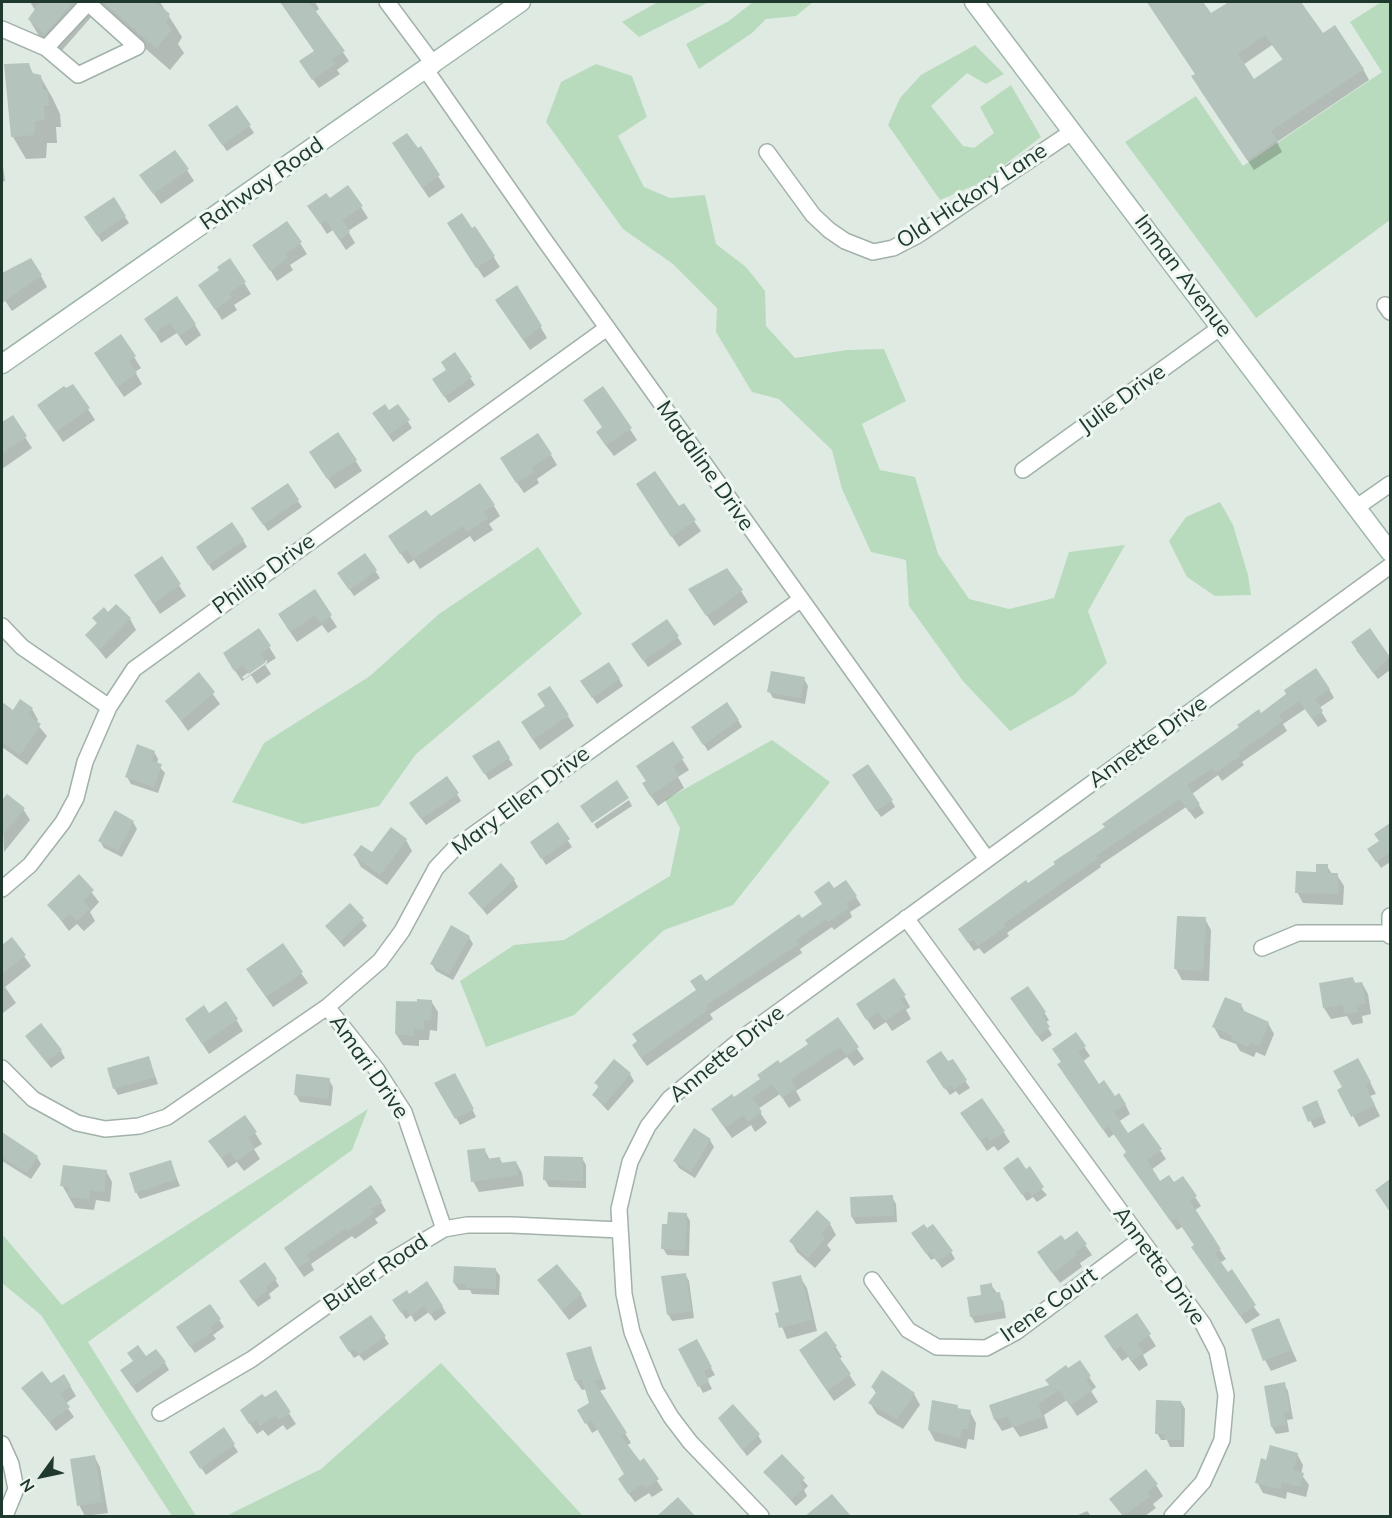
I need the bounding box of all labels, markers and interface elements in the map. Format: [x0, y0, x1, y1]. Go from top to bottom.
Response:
street label: Rahway Road [195, 132, 329, 236]
street label: Old Hickory Lane [892, 138, 1052, 254]
street label: Inman Avenue [1128, 210, 1238, 342]
street label: Julie Drive [1073, 359, 1171, 439]
street label: Madaline Drive [650, 396, 760, 536]
street label: Phillip Drive [208, 528, 320, 620]
street label: Annette Drive [1084, 690, 1212, 794]
street label: Mary Ellen Drive [447, 741, 595, 861]
street label: Annette Drive [664, 1000, 790, 1108]
street label: Amari Drive [324, 1010, 414, 1124]
street label: Annette Drive [1107, 1202, 1211, 1330]
street label: Butler Road [319, 1228, 433, 1318]
street label: Irene Court [996, 1262, 1102, 1348]
north arrow [12, 1446, 72, 1506]
text: N [15, 1475, 39, 1496]

